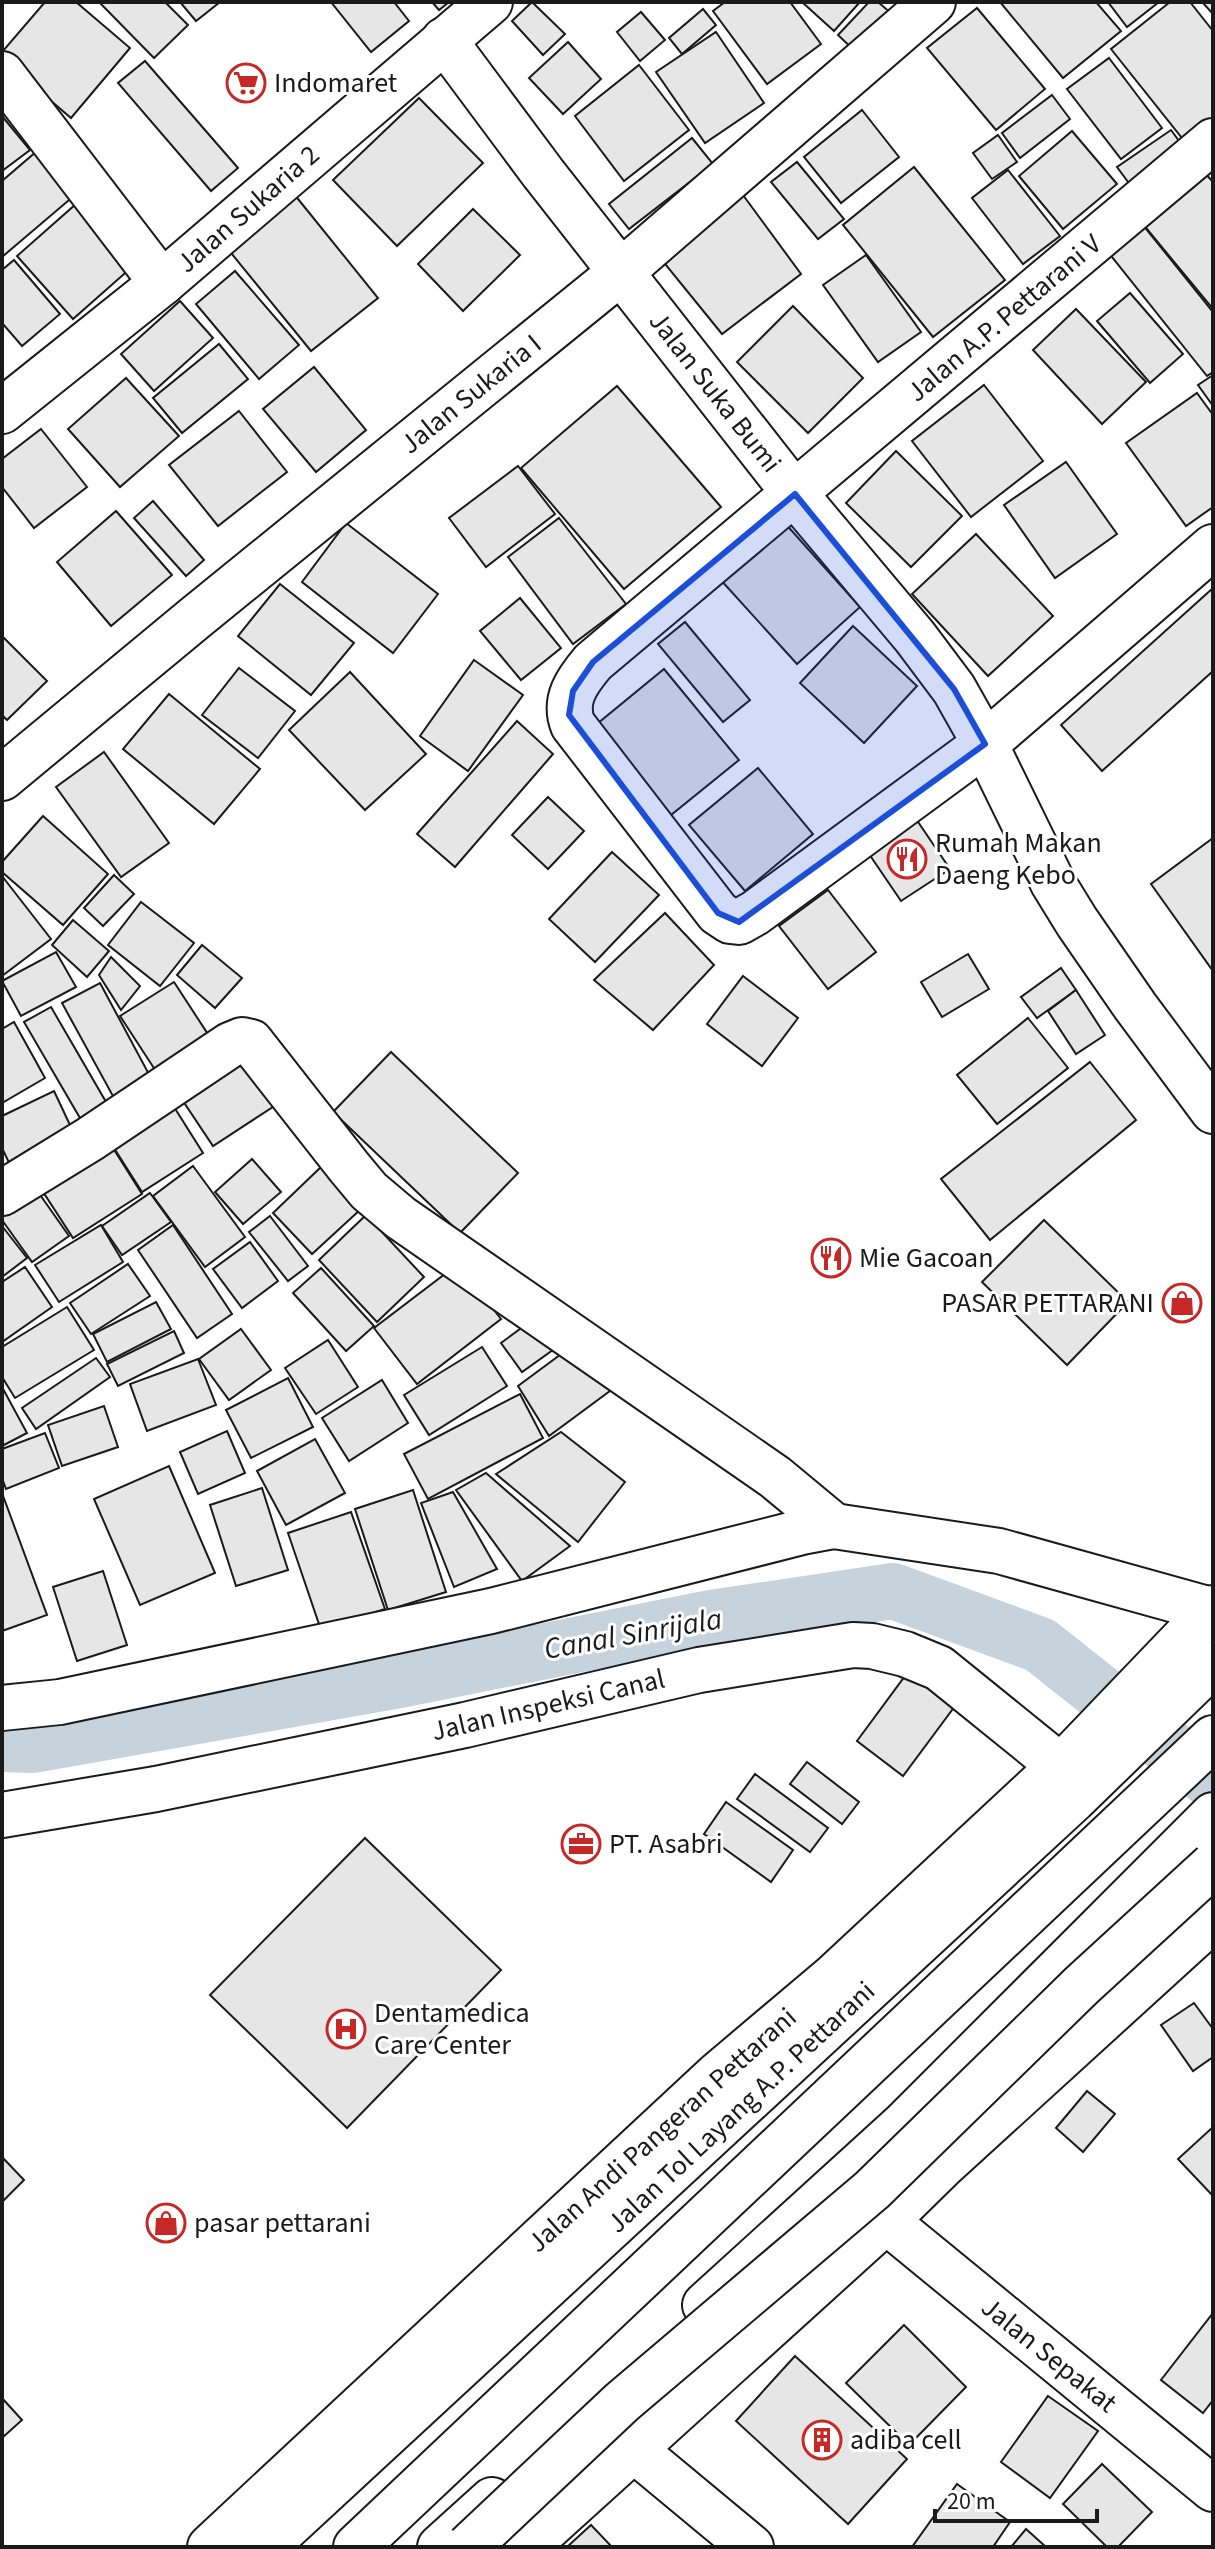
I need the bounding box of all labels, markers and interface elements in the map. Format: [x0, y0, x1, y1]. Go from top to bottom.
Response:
supermarket icon: Indomaret [225, 62, 267, 104]
place label: Indomaret [274, 63, 398, 103]
street label: Jalan Sukaria 2 [168, 136, 328, 282]
street label: Jalan A.P. Pettarani V [898, 224, 1110, 411]
street label: Jalan Suka Bumi [639, 303, 791, 481]
street label: Jalan Sukaria I [392, 325, 550, 463]
place label: Rumah Makan Daeng Kebo [935, 823, 1102, 895]
restaurant icon: Rumah Makan Daeng Kebo [886, 838, 928, 880]
restaurant icon: Mie Gacoan [810, 1237, 852, 1279]
place label: Mie Gacoan [859, 1238, 994, 1278]
shop icon: PASAR PETTARANI [1161, 1282, 1203, 1324]
place label: PASAR PETTARANI [941, 1283, 1154, 1323]
water label: Canal Sinrijala [541, 1597, 725, 1671]
street label: Jalan Inspeksi Canal [427, 1659, 669, 1751]
office icon: PT. Asabri [560, 1823, 602, 1865]
place label: PT. Asabri [609, 1824, 723, 1864]
street label: Jalan Tol Layang A.P. Pettarani [598, 1972, 884, 2242]
place label: Dentamedica Care Center [374, 1993, 530, 2065]
street label: Jalan Andi Pangeran Pettarani [519, 1998, 805, 2262]
hospital icon: Dentamedica Care Center [325, 2008, 367, 2050]
shop icon: pasar pettarani [145, 2202, 187, 2244]
place label: pasar pettarani [194, 2203, 371, 2243]
street label: Jalan Sepakat [972, 2288, 1126, 2423]
building icon: adiba cell [801, 2419, 843, 2461]
place label: adiba cell [850, 2420, 962, 2460]
scale bar [935, 2473, 1097, 2523]
text: 20 m [947, 2484, 996, 2519]

